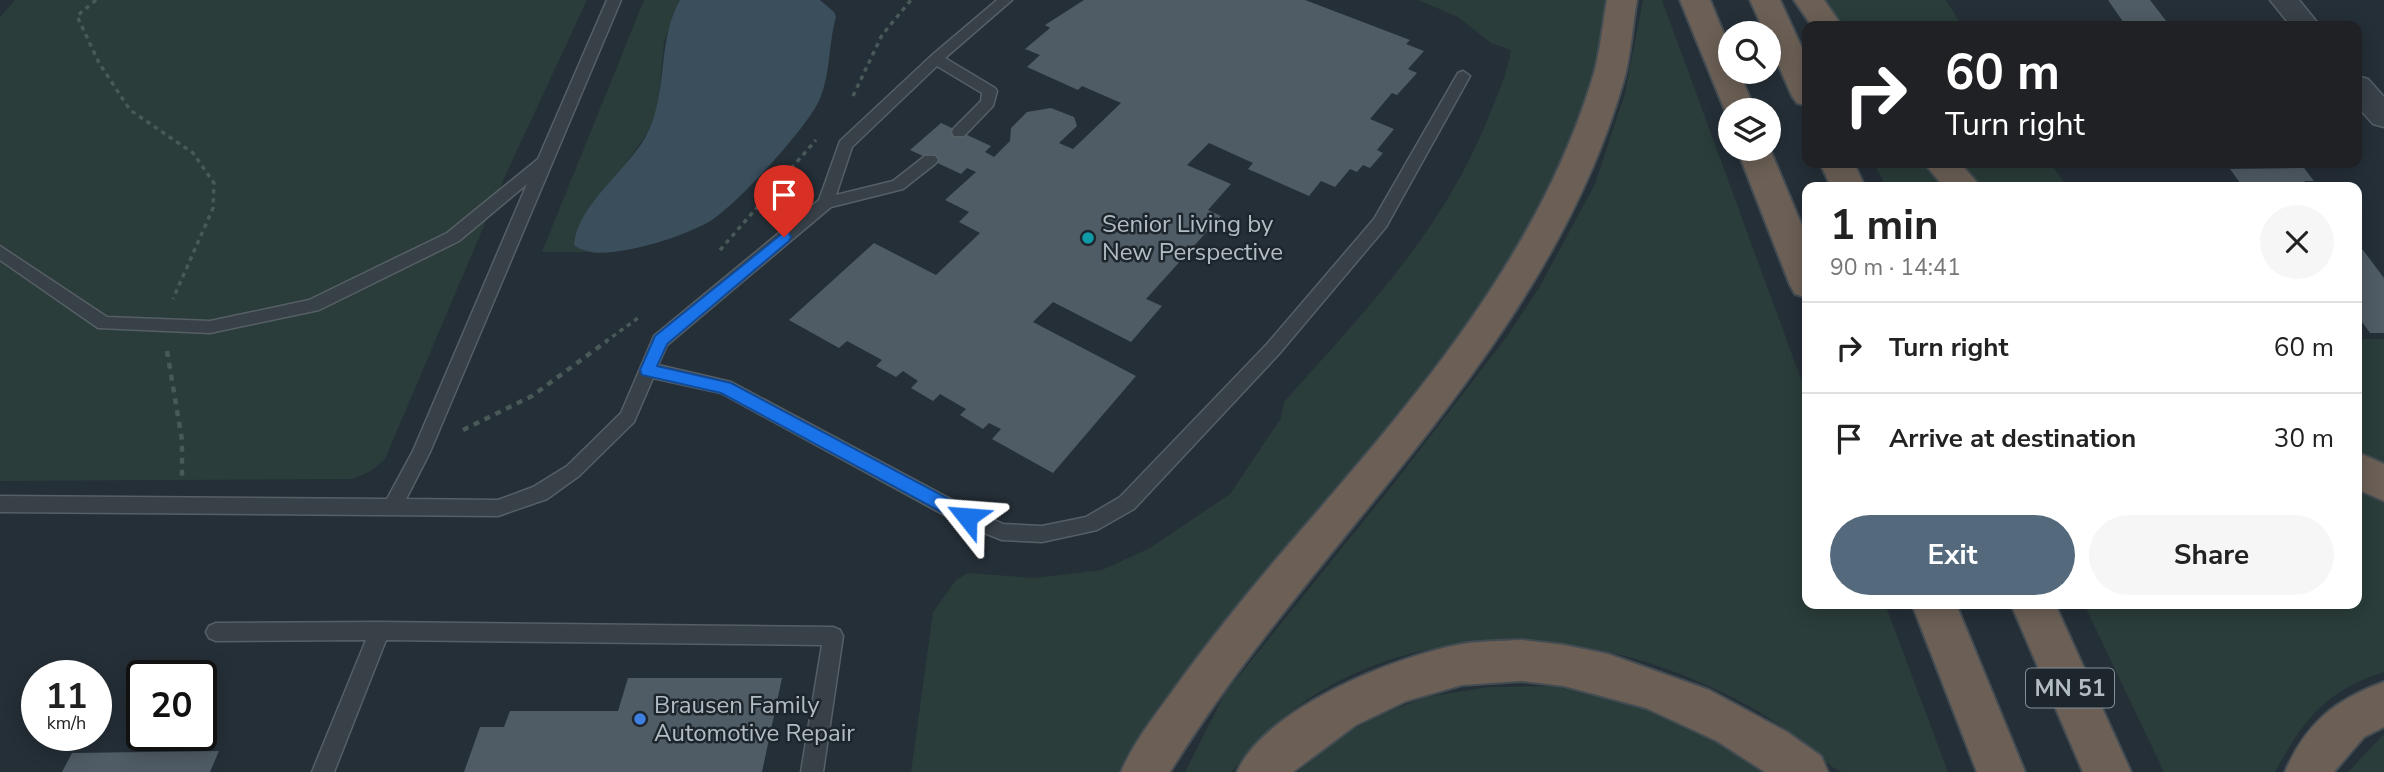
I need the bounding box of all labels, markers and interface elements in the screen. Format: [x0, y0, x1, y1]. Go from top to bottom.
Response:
map controls [1718, 21, 1781, 161]
button: search [1718, 21, 1781, 84]
text: 60 m [1945, 39, 2060, 106]
icon: right [1830, 49, 1921, 140]
button: layers [1718, 98, 1781, 161]
text: Turn right [1945, 103, 2085, 146]
pin [754, 165, 814, 237]
icon: arrive [765, 176, 803, 214]
text: 1 min [1830, 197, 1939, 254]
button: close [2260, 205, 2334, 279]
place label: Senior Living by New Perspective [1102, 208, 1283, 268]
marker: Senior Living by New Perspective [1080, 230, 1096, 246]
text: 90 m · 14:41 [1830, 252, 1961, 283]
icon: right [1830, 329, 1868, 367]
text: Turn right [1889, 330, 2008, 365]
text: 60 m [2274, 330, 2334, 365]
icon: arrive [1830, 420, 1868, 458]
text: Arrive at destination [1889, 421, 2136, 456]
text: 30 m [2274, 421, 2334, 456]
position arrow [930, 480, 1004, 554]
button: Exit [1830, 515, 2075, 595]
button: Share [2089, 515, 2334, 595]
speed limit sign: 20 [126, 660, 217, 751]
road number: MN 51 [2026, 668, 2114, 708]
text: 11 [45, 673, 88, 720]
place label: Brausen Family Automotive Repair [654, 689, 855, 749]
text: km/h [47, 711, 86, 735]
marker: Brausen Family Automotive Repair [632, 711, 648, 727]

